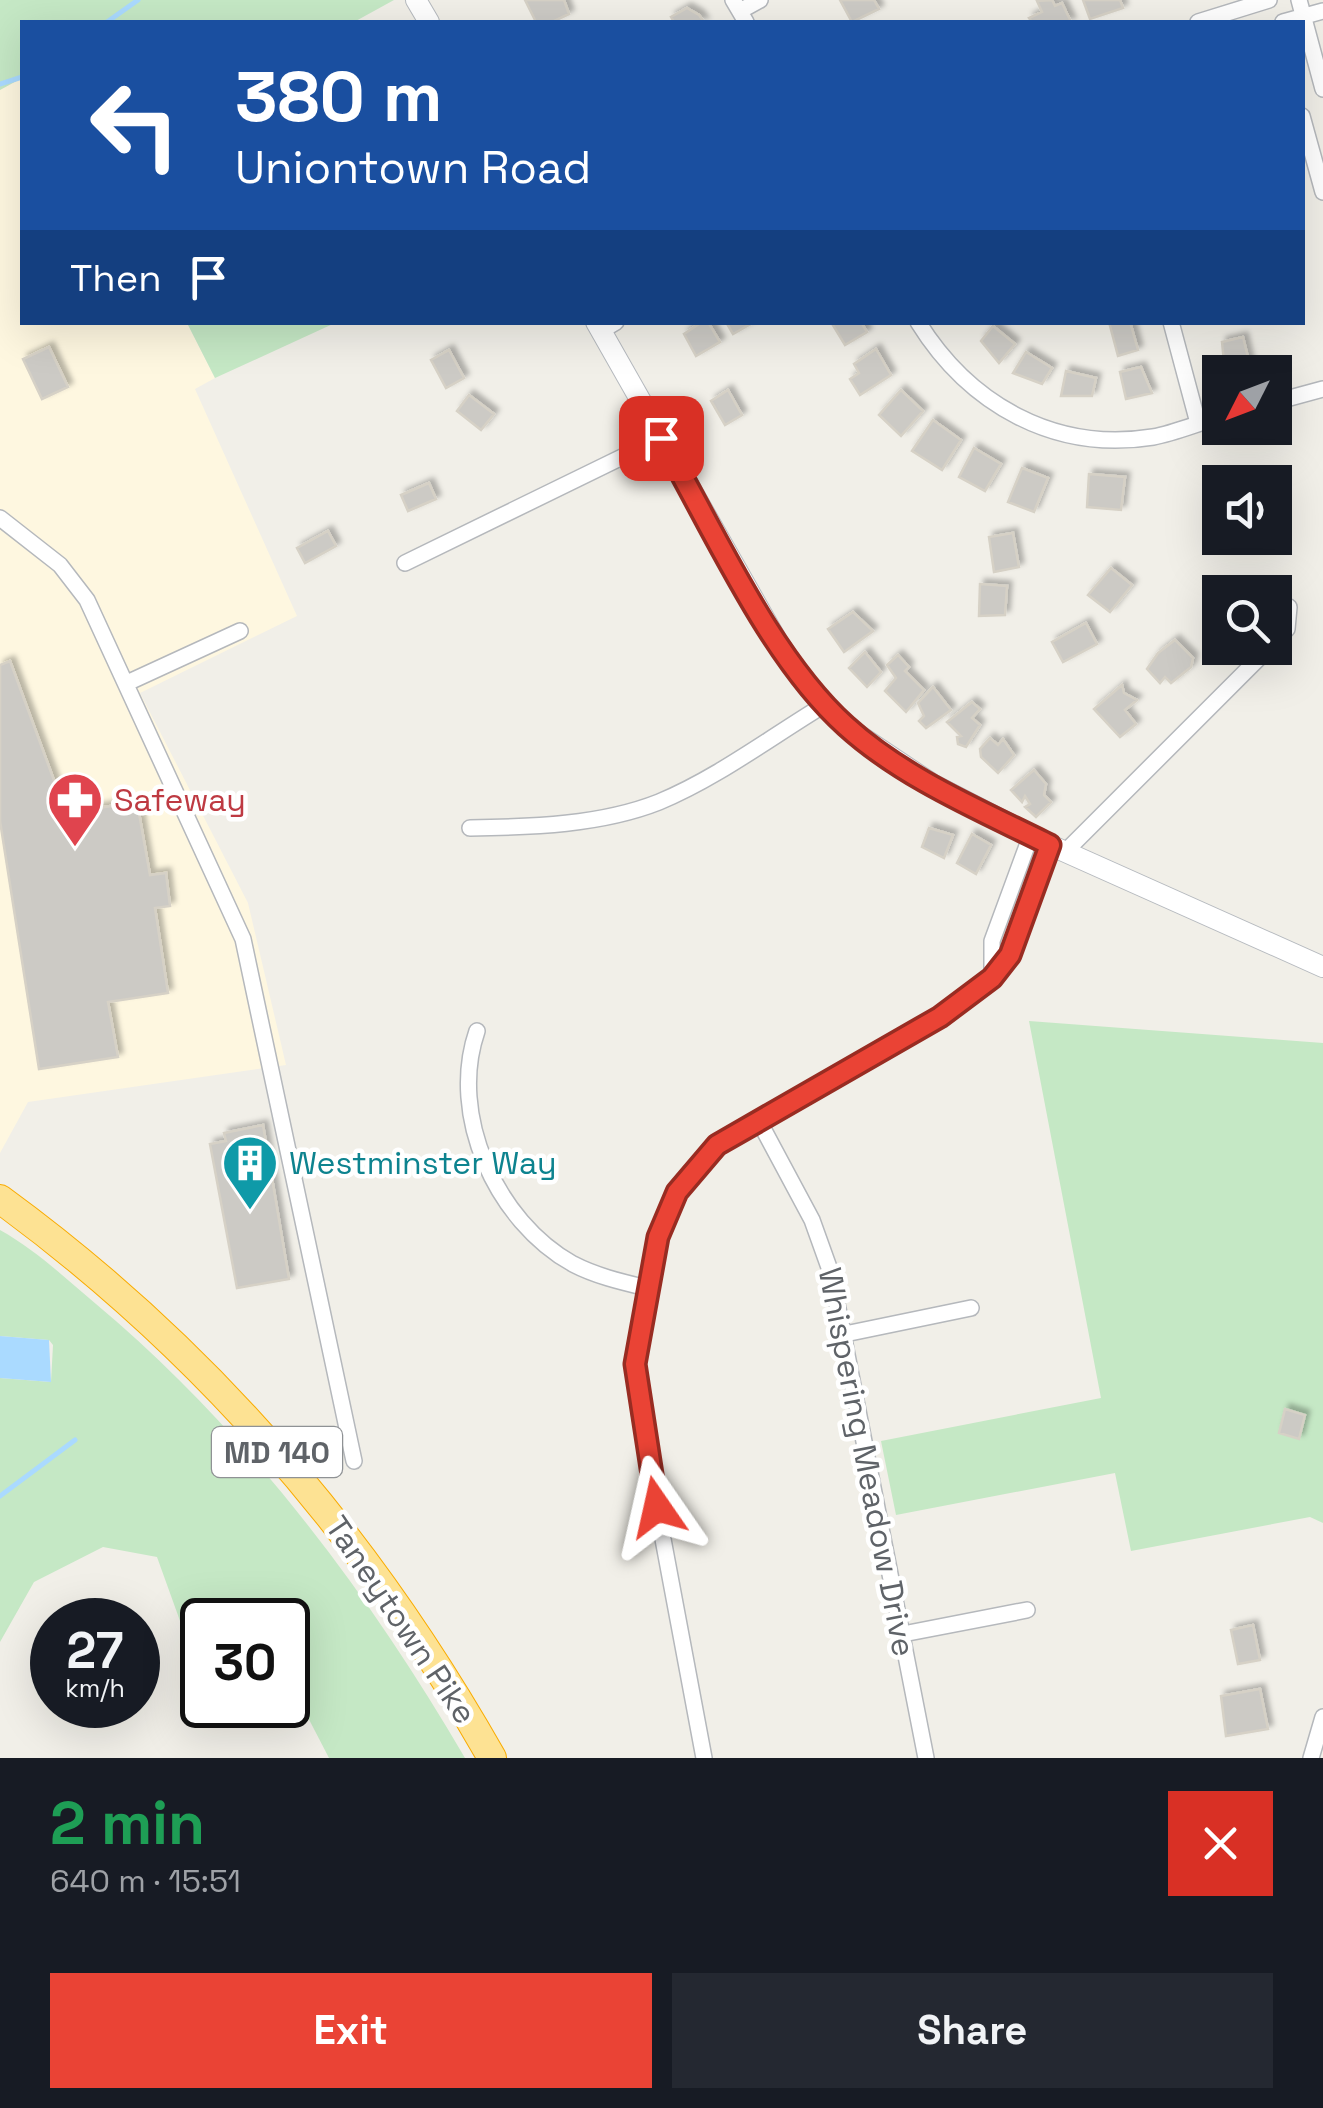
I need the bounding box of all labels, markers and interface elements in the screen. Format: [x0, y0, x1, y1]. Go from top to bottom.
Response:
text: 380 m [235, 52, 442, 141]
icon: left [70, 60, 200, 190]
text: Uniontown Road [235, 139, 591, 196]
icon: arrive [181, 250, 236, 305]
text: Then [70, 254, 161, 302]
north arrow [1202, 355, 1292, 445]
map controls [1202, 355, 1292, 665]
pin [619, 396, 704, 481]
icon: arrive [634, 411, 689, 466]
button: sound [1202, 465, 1292, 555]
button: search [1202, 575, 1292, 665]
pharmacy icon: Safeway [45, 770, 105, 849]
place label: Safeway [114, 780, 246, 820]
building icon: Westminster Way [220, 1133, 280, 1212]
place label: Westminster Way [289, 1143, 557, 1183]
street label: Whispering Meadow Drive [810, 1264, 924, 1660]
road number: MD 140 [212, 1427, 342, 1477]
position arrow [605, 1455, 709, 1559]
street label: Taneytown Pike [317, 1508, 485, 1732]
speed limit sign: 30 [180, 1598, 310, 1728]
text: 27 [67, 1619, 123, 1683]
text: km/h [65, 1672, 125, 1704]
text: 2 min [50, 1785, 205, 1862]
button: close [1168, 1791, 1273, 1896]
text: 640 m · 15:51 [50, 1861, 241, 1901]
button: Exit [50, 1973, 652, 2088]
button: Share [672, 1973, 1273, 2088]

